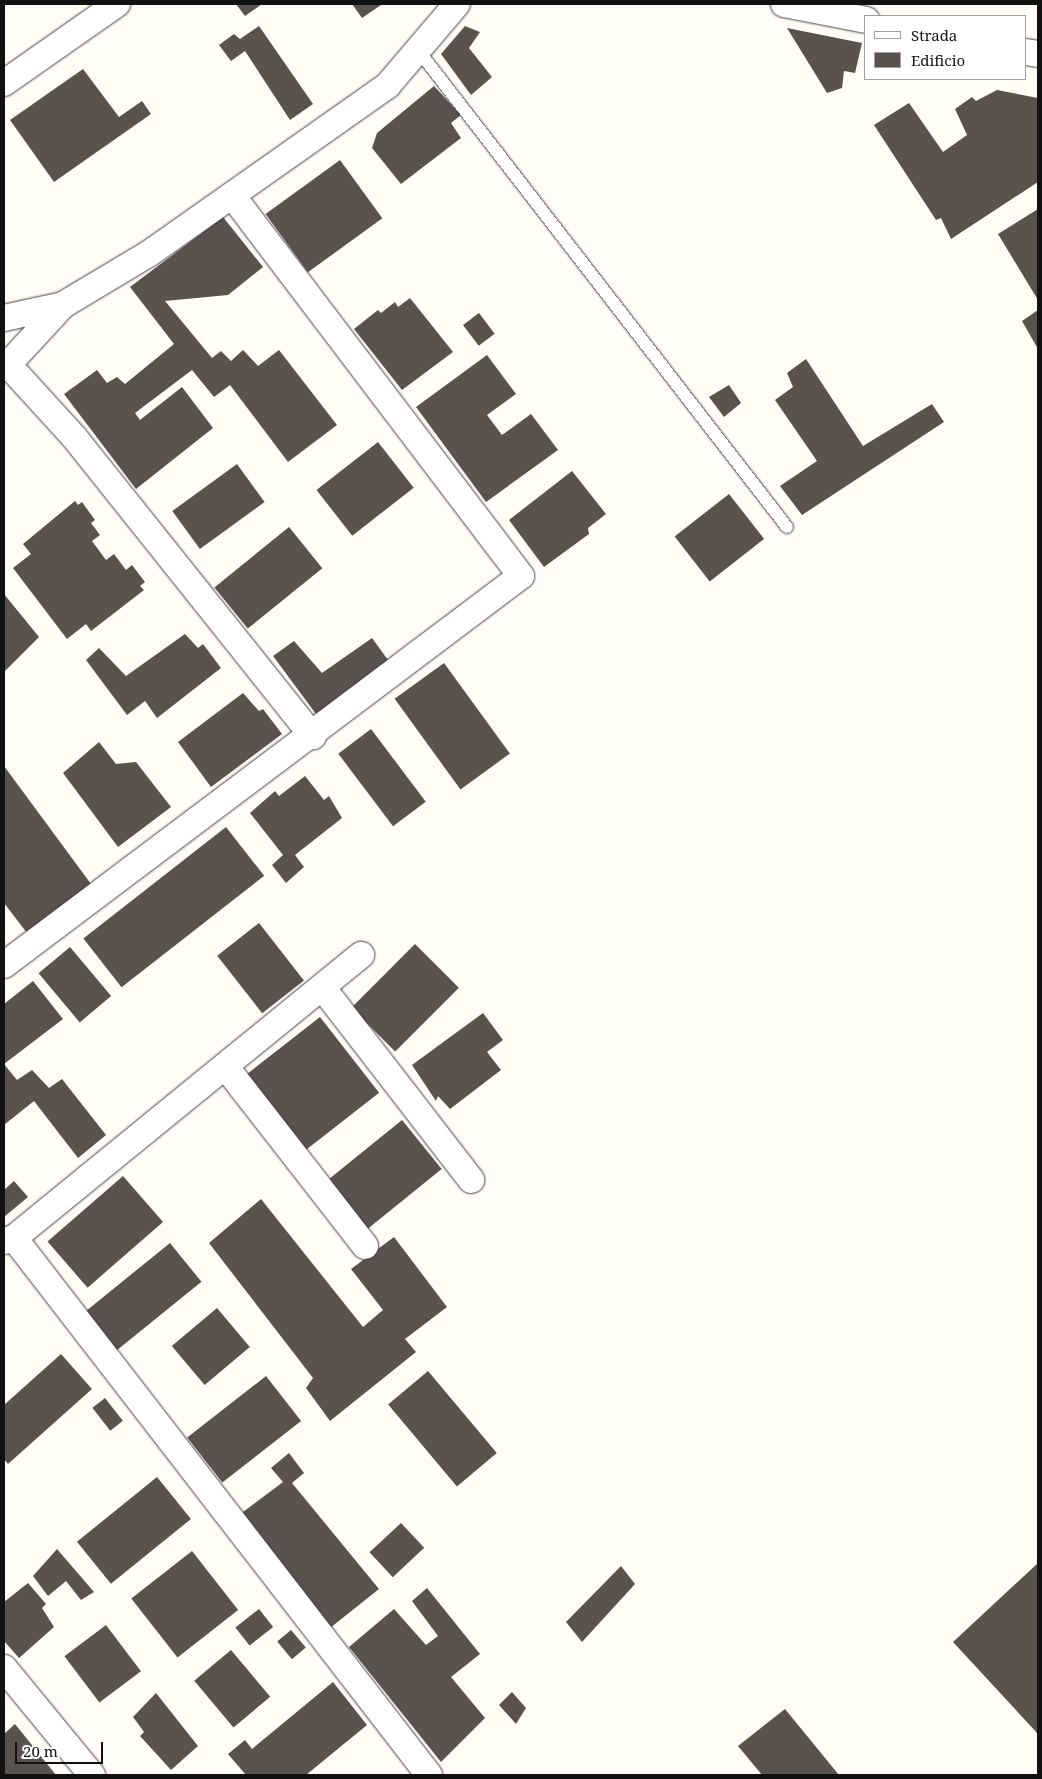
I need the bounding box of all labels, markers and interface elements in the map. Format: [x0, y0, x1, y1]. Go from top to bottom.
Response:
legend [864, 15, 1027, 80]
text: Strada [911, 25, 957, 45]
text: Edificio [911, 50, 965, 70]
scale bar [18, 1732, 105, 1764]
text: 20 m [23, 1741, 58, 1761]

